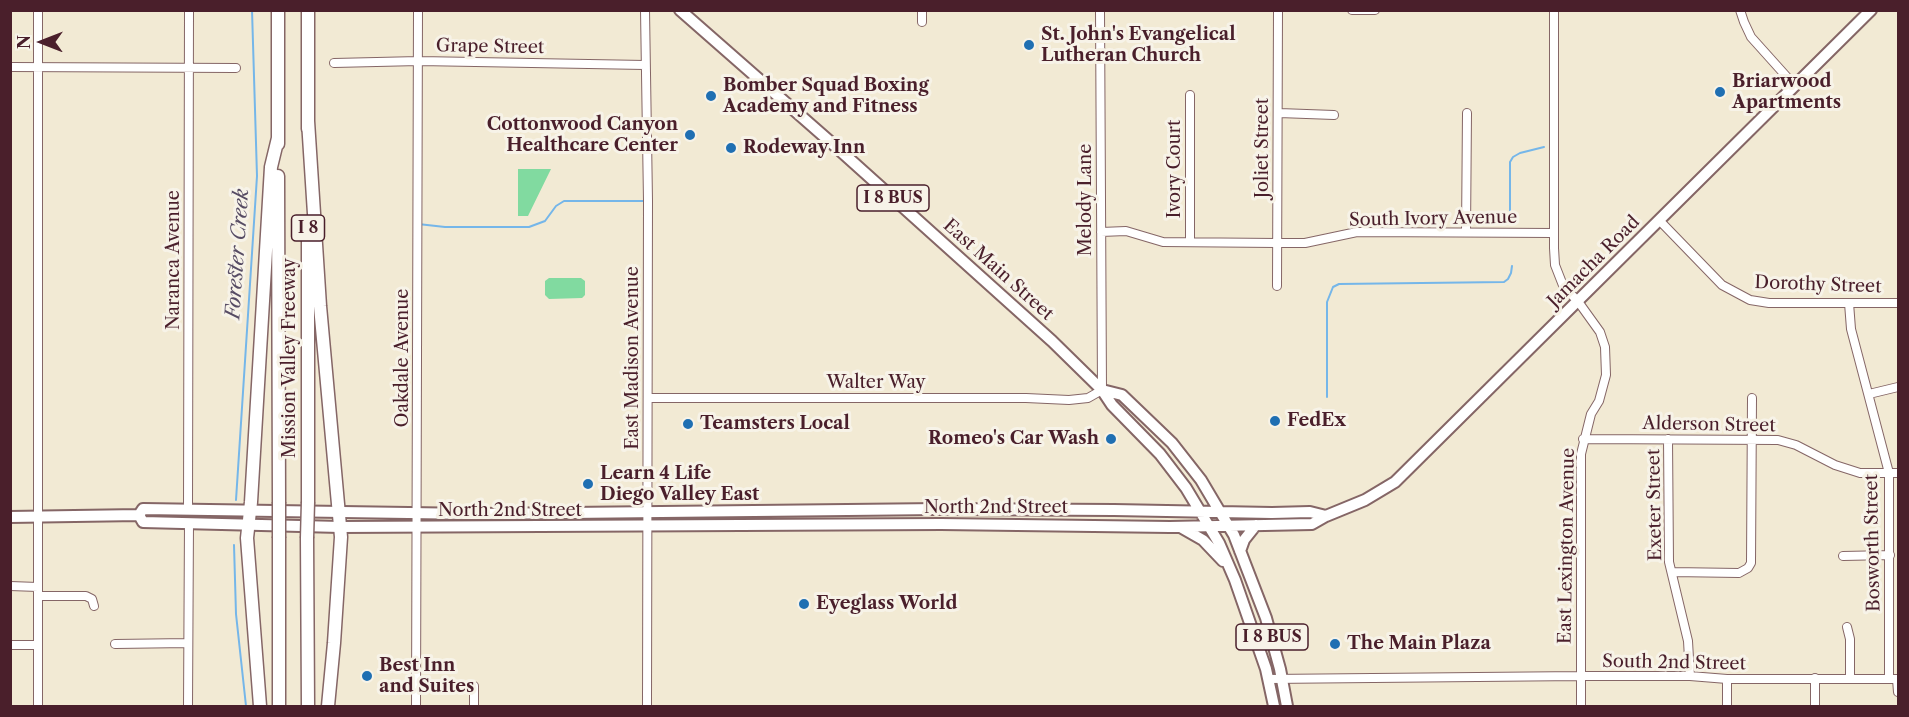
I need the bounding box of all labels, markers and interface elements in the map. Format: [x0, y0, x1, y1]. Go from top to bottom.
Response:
north arrow [12, 12, 72, 72]
place label: St. John's Evangelical Lutheran Church [1041, 24, 1236, 66]
text: N [14, 35, 34, 49]
street label: Grape Street [436, 35, 544, 59]
marker: St. John's Evangelical Lutheran Church [1022, 38, 1036, 52]
place label: Briarwood Apartments [1732, 71, 1841, 113]
place label: Bomber Squad Boxing Academy and Fitness [723, 75, 929, 118]
marker: Briarwood Apartments [1713, 85, 1727, 99]
marker: Bomber Squad Boxing Academy and Fitness [704, 89, 718, 103]
street label: Joliet Street [1252, 98, 1274, 198]
place label: Cottonwood Canyon Healthcare Center [487, 114, 678, 156]
street label: Ivory Court [1164, 120, 1186, 218]
marker: Cottonwood Canyon Healthcare Center [683, 128, 697, 142]
place label: Rodeway Inn [743, 137, 865, 159]
marker: Rodeway Inn [724, 141, 738, 155]
street label: Melody Lane [1075, 144, 1097, 256]
road number: I 8 BUS [857, 185, 929, 211]
water label: Forester Creek [221, 188, 255, 320]
street label: Naranca Avenue [163, 190, 185, 330]
street label: South Ivory Avenue [1349, 207, 1517, 231]
street label: Jamacha Road [1543, 211, 1645, 313]
road number: I 8 [292, 215, 324, 241]
street label: East Main Street [938, 215, 1058, 325]
street label: Mission Valley Freeway [279, 258, 301, 458]
street label: East Madison Avenue [622, 266, 644, 450]
street label: Dorothy Street [1754, 272, 1882, 298]
street label: Oakdale Avenue [392, 289, 414, 427]
street label: Walter Way [827, 372, 925, 394]
place label: FedEx [1287, 410, 1346, 432]
place label: Teamsters Local [700, 413, 850, 435]
street label: Alderson Street [1642, 413, 1776, 437]
marker: FedEx [1268, 414, 1282, 428]
marker: Teamsters Local [681, 417, 695, 431]
place label: Romeo's Car Wash [928, 428, 1099, 450]
marker: Romeo's Car Wash [1104, 432, 1118, 446]
street label: East Lexington Avenue [1554, 448, 1580, 644]
street label: Exeter Street [1643, 449, 1667, 561]
place label: Learn 4 Life Diego Valley East [600, 463, 759, 506]
street label: Bosworth Street [1861, 474, 1885, 612]
marker: Learn 4 Life Diego Valley East [581, 477, 595, 491]
street label: North 2nd Street [924, 497, 1068, 519]
street label: North 2nd Street [438, 500, 582, 522]
place label: Eyeglass World [816, 593, 957, 615]
marker: Eyeglass World [797, 597, 811, 611]
road number: I 8 BUS [1236, 624, 1308, 650]
place label: The Main Plaza [1347, 633, 1491, 655]
marker: The Main Plaza [1328, 637, 1342, 651]
street label: South 2nd Street [1602, 651, 1746, 675]
place label: Best Inn and Suites [379, 655, 474, 698]
marker: Best Inn and Suites [360, 669, 374, 683]

